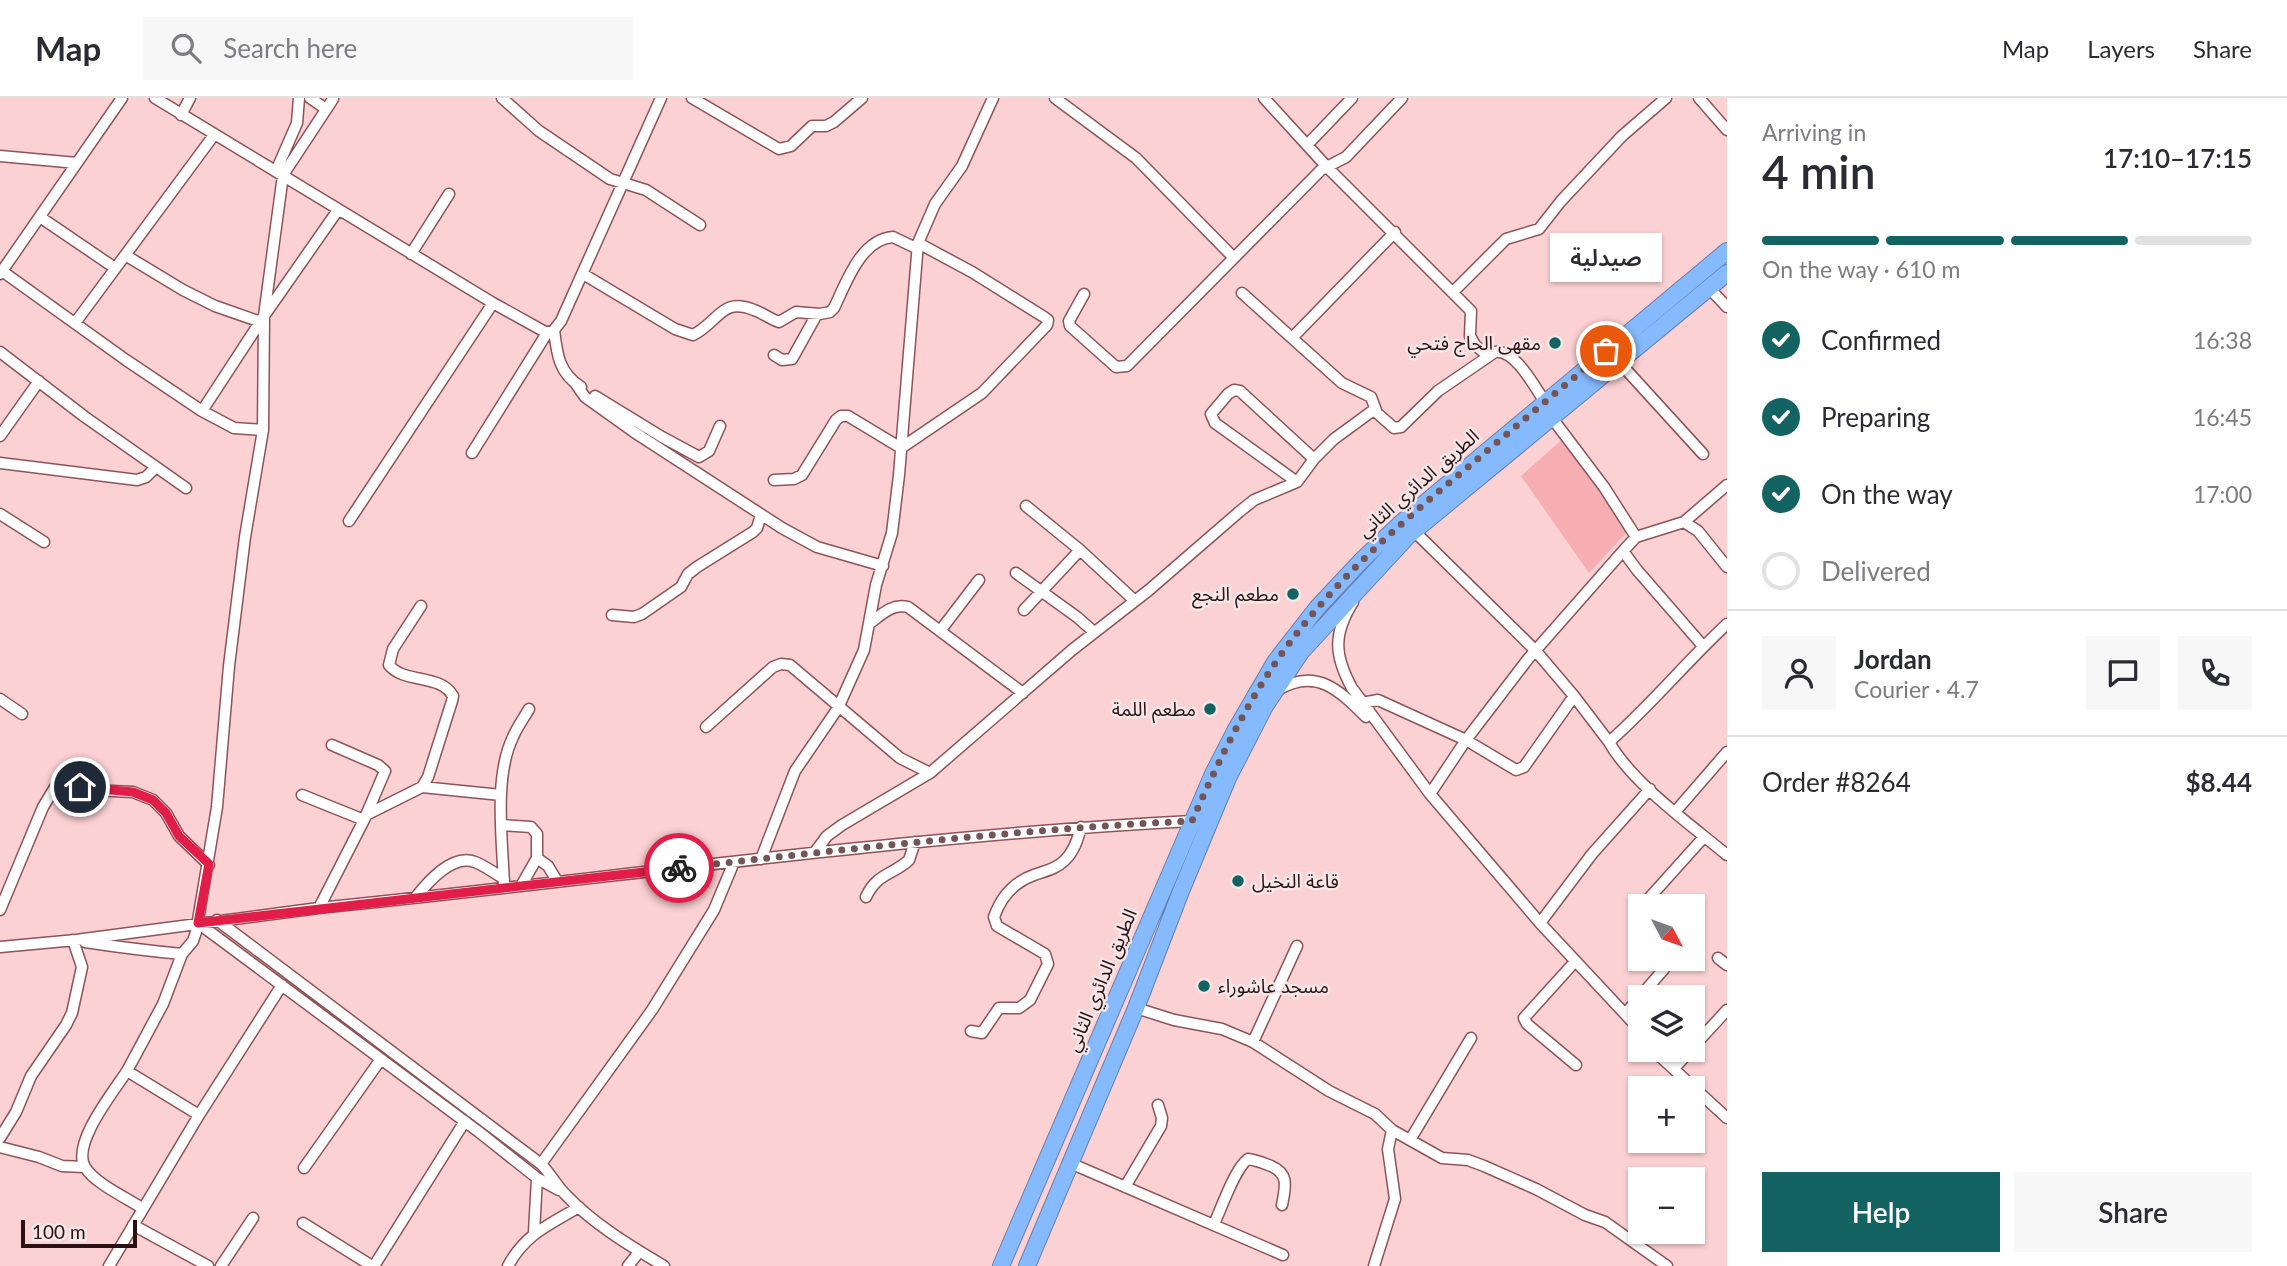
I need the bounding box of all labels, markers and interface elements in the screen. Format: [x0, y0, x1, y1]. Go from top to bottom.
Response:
search box [143, 17, 633, 80]
text: Map [35, 28, 101, 68]
icon: search [167, 29, 205, 67]
text: Search here [223, 32, 357, 64]
text: Map [2002, 34, 2049, 63]
text: Layers [2087, 34, 2155, 63]
text: Share [2193, 34, 2252, 63]
text: Arriving in [1762, 118, 1866, 146]
text: 17:10–17:15 [2103, 142, 2252, 174]
text: 4 min [1762, 144, 1876, 199]
callout: صيدلية [1550, 232, 1662, 281]
text: صيدلية [1570, 243, 1642, 271]
text: On the way · 610 m [1762, 255, 1961, 283]
pin [1576, 321, 1636, 381]
icon: check [1762, 321, 1800, 359]
text: Confirmed [1821, 324, 1941, 356]
text: 16:38 [2193, 326, 2252, 354]
place label: مقهى الحاج فتحي [1407, 331, 1541, 358]
icon: bag [1587, 332, 1625, 370]
marker: مقهى الحاج فتحي [1547, 335, 1563, 351]
icon: check [1762, 398, 1800, 436]
text: Preparing [1821, 401, 1930, 433]
text: 16:45 [2193, 403, 2252, 431]
street label: الطريق الدائري الثاني [1352, 424, 1486, 545]
icon: check [1762, 475, 1800, 513]
text: On the way [1821, 478, 1953, 510]
text: 17:00 [2193, 480, 2252, 508]
text: Delivered [1821, 555, 1931, 587]
place label: مطعم النجع [1192, 582, 1279, 609]
marker: مطعم النجع [1285, 586, 1301, 602]
button: person [1762, 636, 1836, 710]
button: chat [2086, 636, 2160, 710]
button: phone [2178, 636, 2252, 710]
text: Jordan [1854, 643, 1932, 675]
text: Courier · 4.7 [1854, 675, 1979, 703]
place label: مطعم اللمة [1112, 697, 1196, 724]
marker: مطعم اللمة [1202, 701, 1218, 717]
pin [50, 757, 110, 817]
text: Order #8264 [1762, 766, 1911, 798]
text: $8.44 [2186, 766, 2252, 798]
icon: home [61, 768, 99, 806]
courier [644, 833, 714, 903]
icon: bike [660, 849, 698, 887]
place label: قاعة النخيل [1252, 869, 1339, 893]
marker: قاعة النخيل [1230, 873, 1246, 889]
north arrow [1628, 894, 1704, 971]
map controls [1628, 894, 1705, 1244]
street label: الطريق الدائري الثاني [1060, 905, 1145, 1056]
place label: مسجد عاشوراء [1218, 974, 1329, 998]
marker: مسجد عاشوراء [1196, 978, 1212, 994]
button: layers [1628, 985, 1705, 1062]
button: + [1628, 1076, 1705, 1153]
button: − [1628, 1167, 1705, 1244]
button: Help [1762, 1172, 2000, 1252]
button: Share [2014, 1172, 2252, 1252]
scale bar [21, 1217, 136, 1249]
text: 100 m [32, 1220, 86, 1243]

